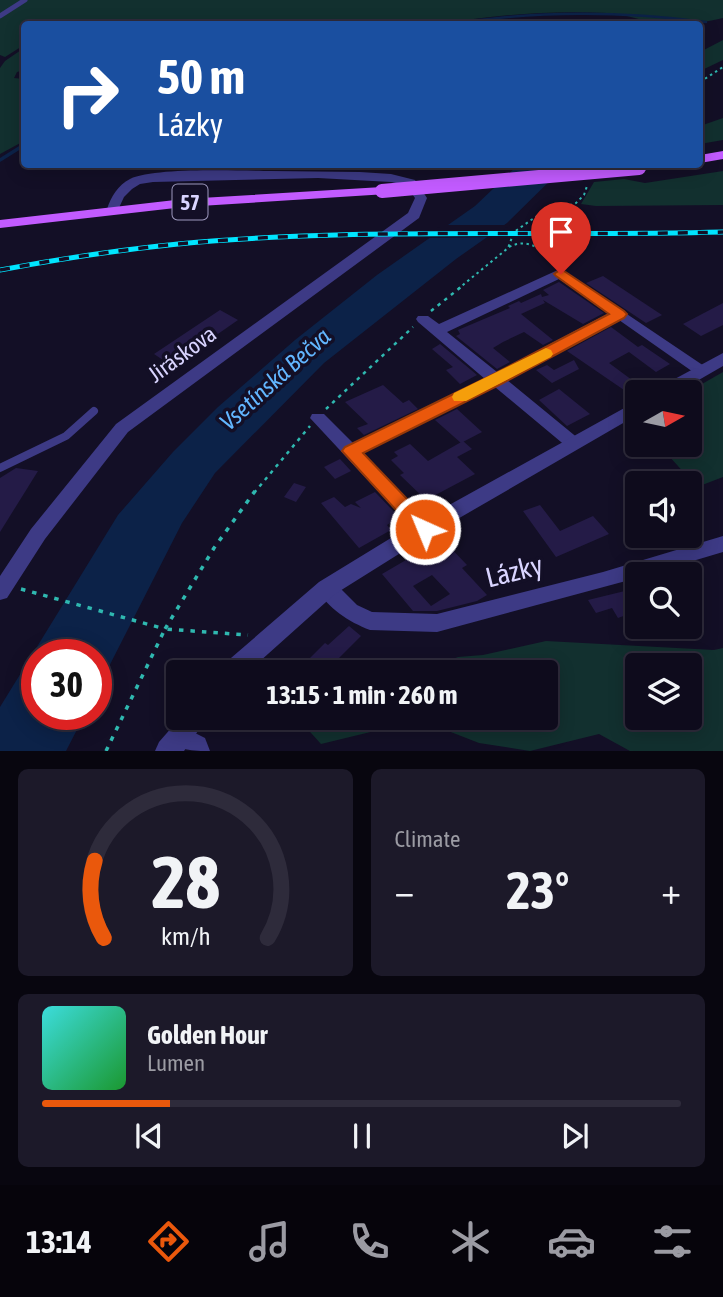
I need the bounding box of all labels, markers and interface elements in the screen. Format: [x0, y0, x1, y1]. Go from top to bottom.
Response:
text: 50 m [157, 48, 245, 104]
icon: right [42, 49, 133, 140]
text: Lázky [157, 106, 223, 143]
road number: 57 [172, 184, 208, 220]
pin [531, 202, 591, 274]
icon: arrive [542, 213, 580, 251]
street label: Jiráskova [143, 321, 221, 387]
water label: Vsetínská Bečva [214, 322, 336, 436]
north arrow [625, 380, 702, 457]
map controls [625, 380, 702, 730]
button: sound [625, 471, 702, 548]
position arrow [388, 492, 462, 566]
street label: Lázky [482, 548, 546, 594]
button: search [625, 562, 702, 639]
speed limit sign: 30 [21, 639, 112, 730]
button: layers [625, 653, 702, 730]
text: 13:15 · 1 min · 260 m [267, 680, 457, 710]
text: Climate [395, 826, 460, 852]
text: 28 [151, 841, 219, 924]
text: 23° [506, 860, 569, 920]
text: − [395, 869, 414, 912]
text: + [661, 869, 681, 912]
text: km/h [160, 922, 210, 950]
text: Golden Hour [147, 1020, 267, 1050]
text: Lumen [147, 1050, 205, 1076]
icon: previous [130, 1117, 168, 1155]
icon: pause [343, 1117, 381, 1155]
icon: next [556, 1117, 594, 1155]
icon: directions [144, 1217, 193, 1266]
icon: music [245, 1217, 294, 1266]
icon: phone [345, 1217, 394, 1266]
icon: climate [446, 1217, 495, 1266]
icon: car [547, 1217, 596, 1266]
icon: filters [648, 1217, 697, 1266]
text: 13:14 [26, 1223, 92, 1260]

